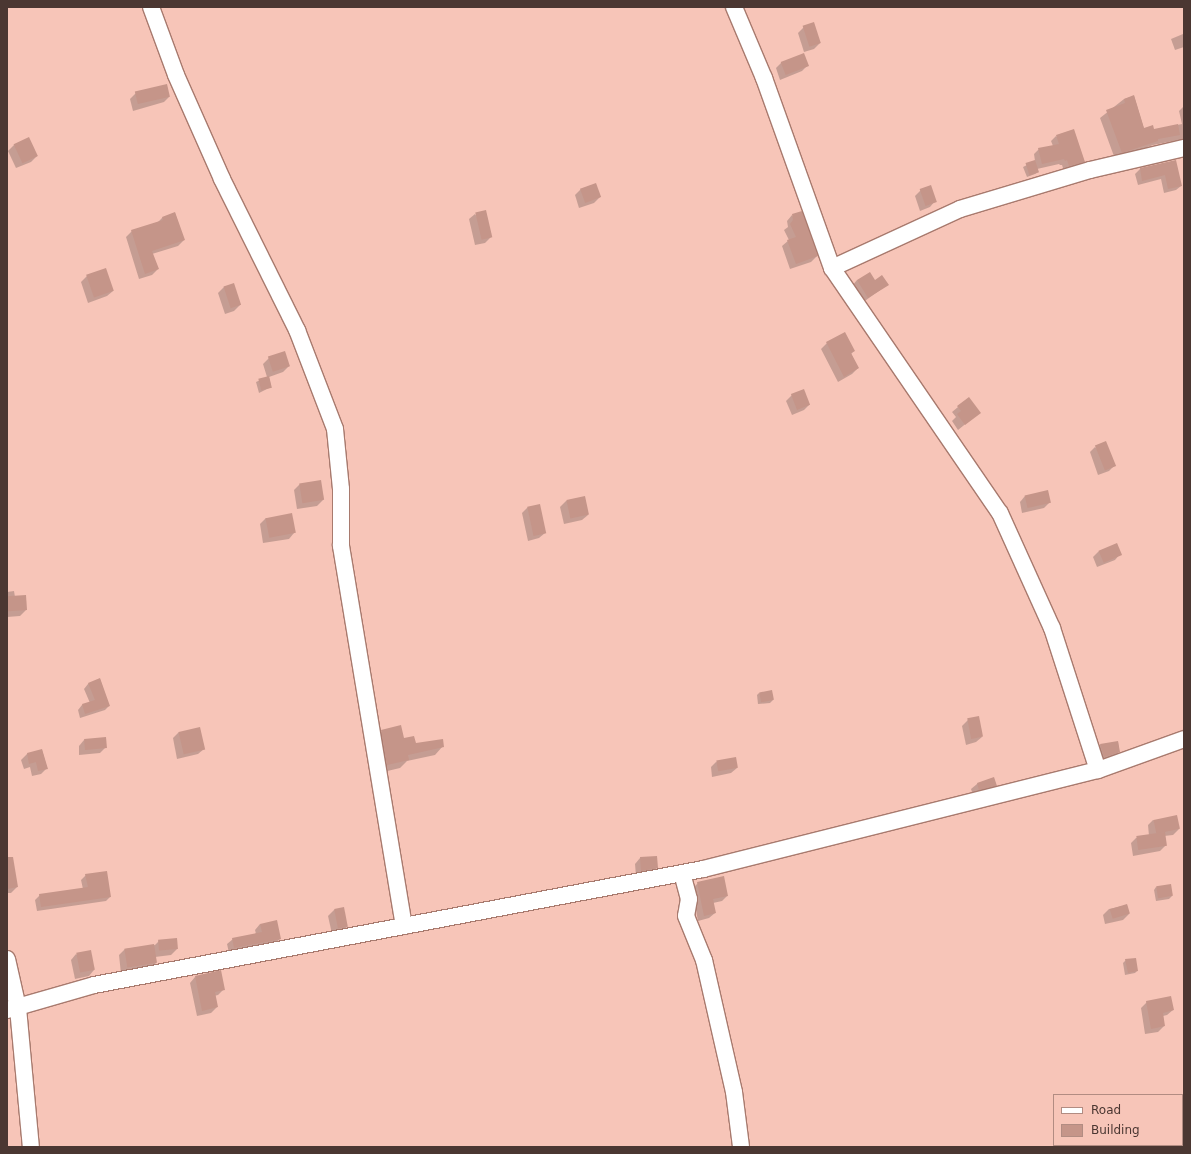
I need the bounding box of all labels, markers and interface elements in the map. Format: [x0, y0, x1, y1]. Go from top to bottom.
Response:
legend [1053, 1094, 1183, 1146]
text: Road [1091, 1103, 1121, 1117]
text: Building [1091, 1123, 1140, 1137]

